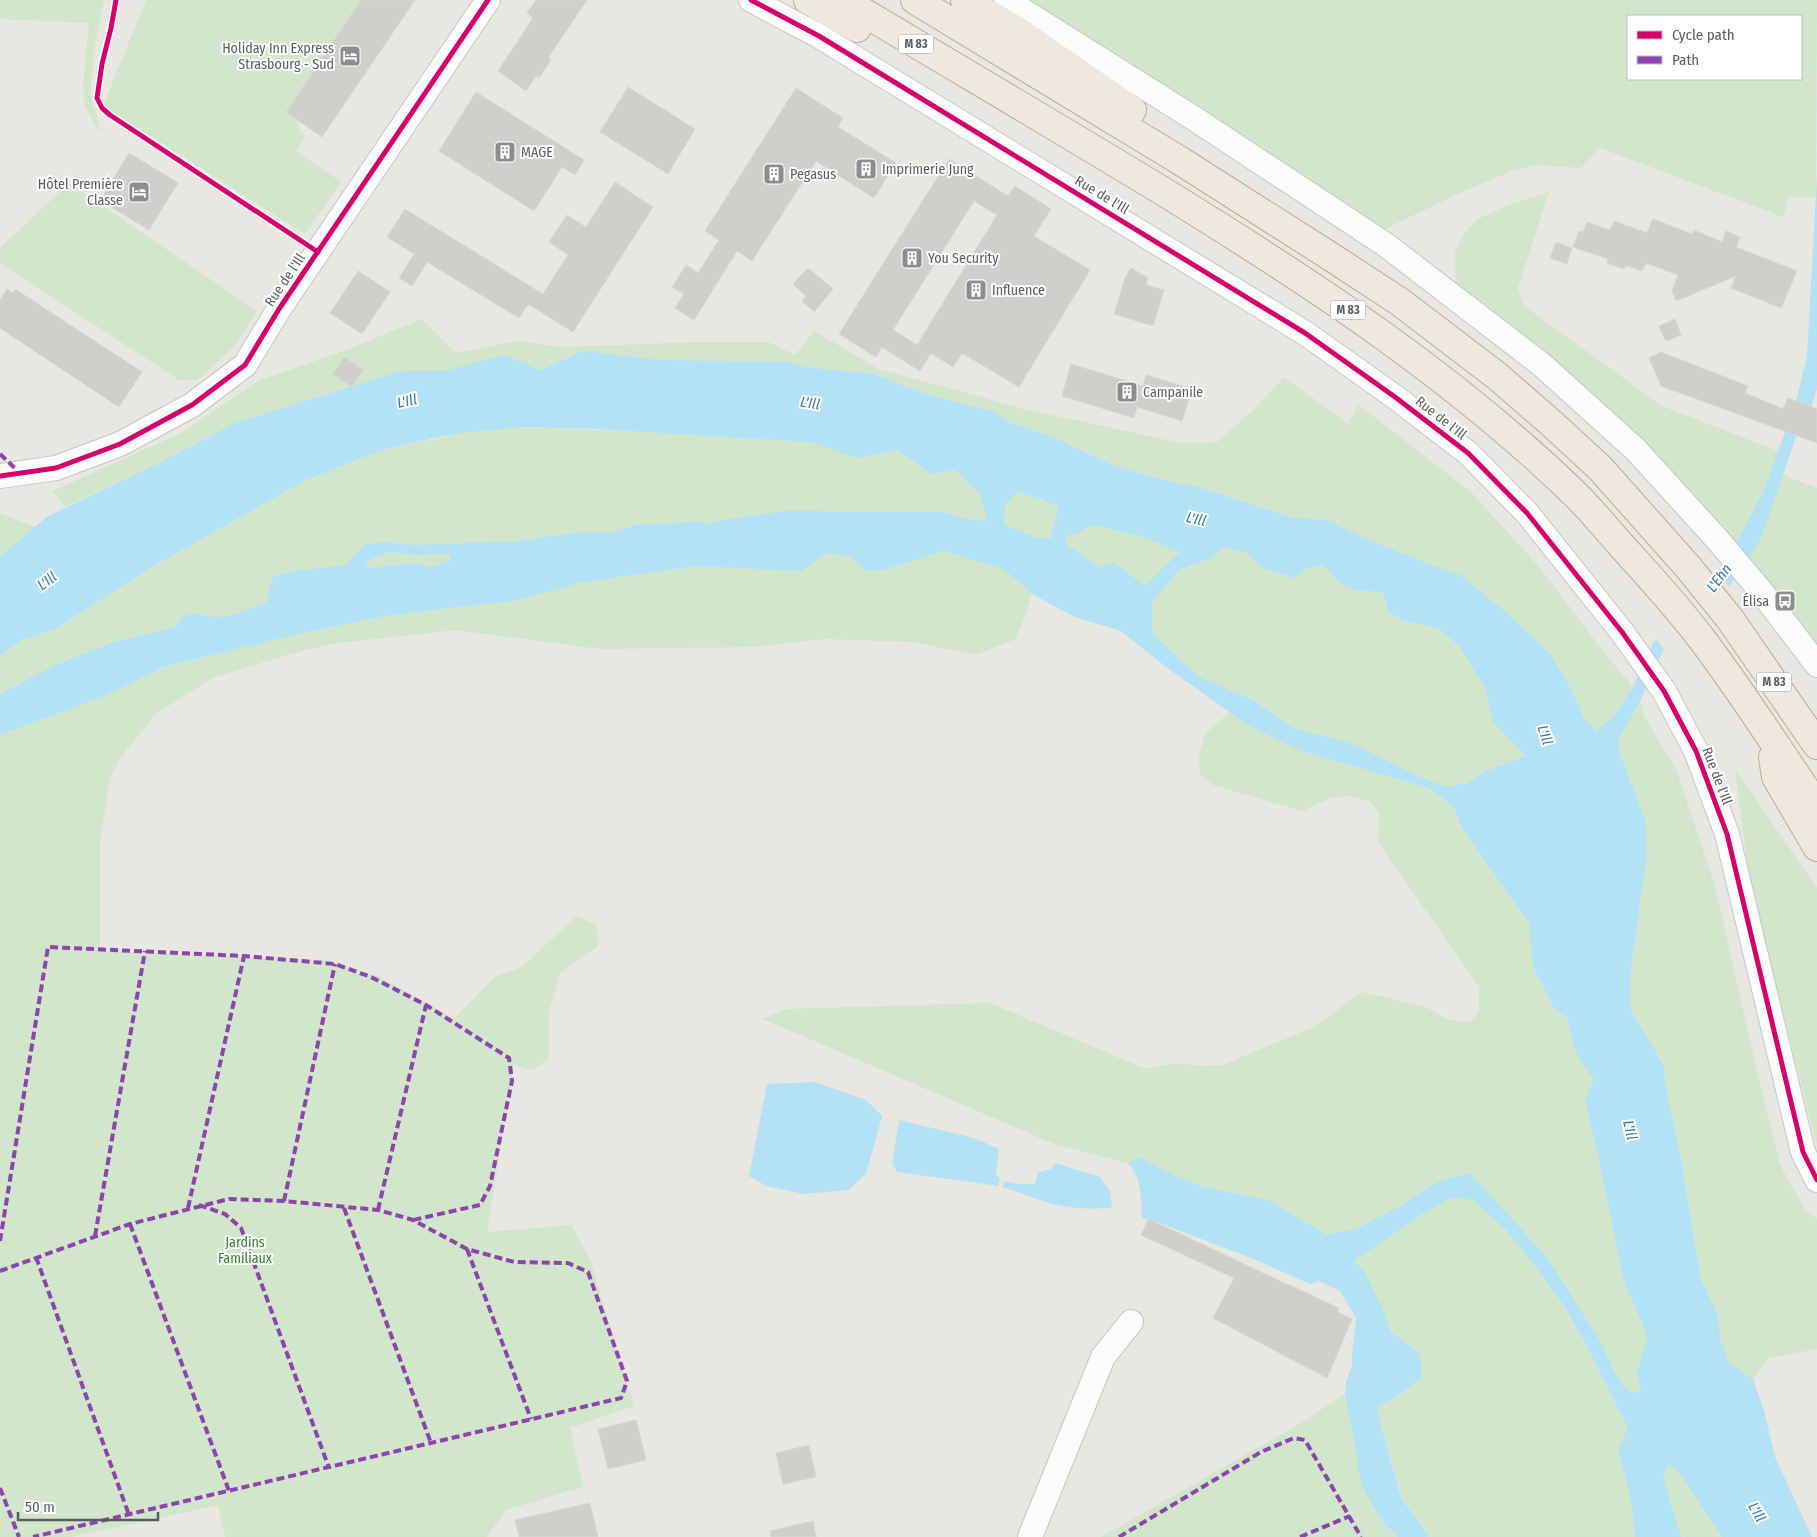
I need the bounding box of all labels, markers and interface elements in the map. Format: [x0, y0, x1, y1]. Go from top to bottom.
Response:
legend [1627, 15, 1802, 80]
text: Cycle path [1672, 26, 1735, 44]
road number: M 83 [898, 34, 934, 54]
place label: Holiday Inn Express Strasbourg - Sud [222, 40, 334, 73]
hotel icon: Holiday Inn Express Strasbourg - Sud [338, 44, 362, 68]
text: Path [1672, 51, 1699, 69]
building icon: MAGE [493, 140, 517, 164]
place label: MAGE [521, 144, 553, 161]
building icon: Imprimerie Jung [854, 157, 878, 181]
place label: Imprimerie Jung [882, 161, 974, 178]
building icon: Pegasus [762, 162, 786, 186]
place label: Pegasus [790, 166, 836, 183]
street label: Rue de l'Ill [1072, 172, 1132, 218]
place label: Hôtel Première Classe [38, 176, 123, 209]
hotel icon: Hôtel Première Classe [127, 180, 151, 204]
building icon: You Security [900, 246, 924, 270]
street label: Rue de l'Ill [261, 250, 309, 310]
place label: You Security [928, 250, 999, 267]
building icon: Influence [964, 278, 988, 302]
place label: Influence [992, 282, 1045, 299]
road number: M 83 [1330, 300, 1366, 320]
building icon: Campanile [1115, 380, 1139, 404]
place label: Campanile [1143, 384, 1203, 401]
water label: L'Ill [395, 390, 419, 412]
water label: L'Ill [799, 393, 821, 413]
street label: Rue de l'Ill [1412, 393, 1470, 443]
water label: L'Ill [1184, 508, 1208, 530]
water label: L'Ehn [1703, 560, 1735, 596]
water label: L'Ill [34, 568, 60, 594]
bus stop icon: Élisa [1773, 589, 1797, 613]
place label: Élisa [1743, 592, 1769, 610]
road number: M 83 [1756, 672, 1792, 692]
water label: L'Ill [1533, 723, 1557, 747]
street label: Rue de l'Ill [1698, 745, 1736, 807]
water label: L'Ill [1619, 1118, 1641, 1142]
park label: Jardins Familiaux [218, 1234, 273, 1267]
scale bar [18, 1490, 158, 1522]
text: 50 m [25, 1498, 55, 1516]
water label: L'Ill [1744, 1499, 1770, 1525]

